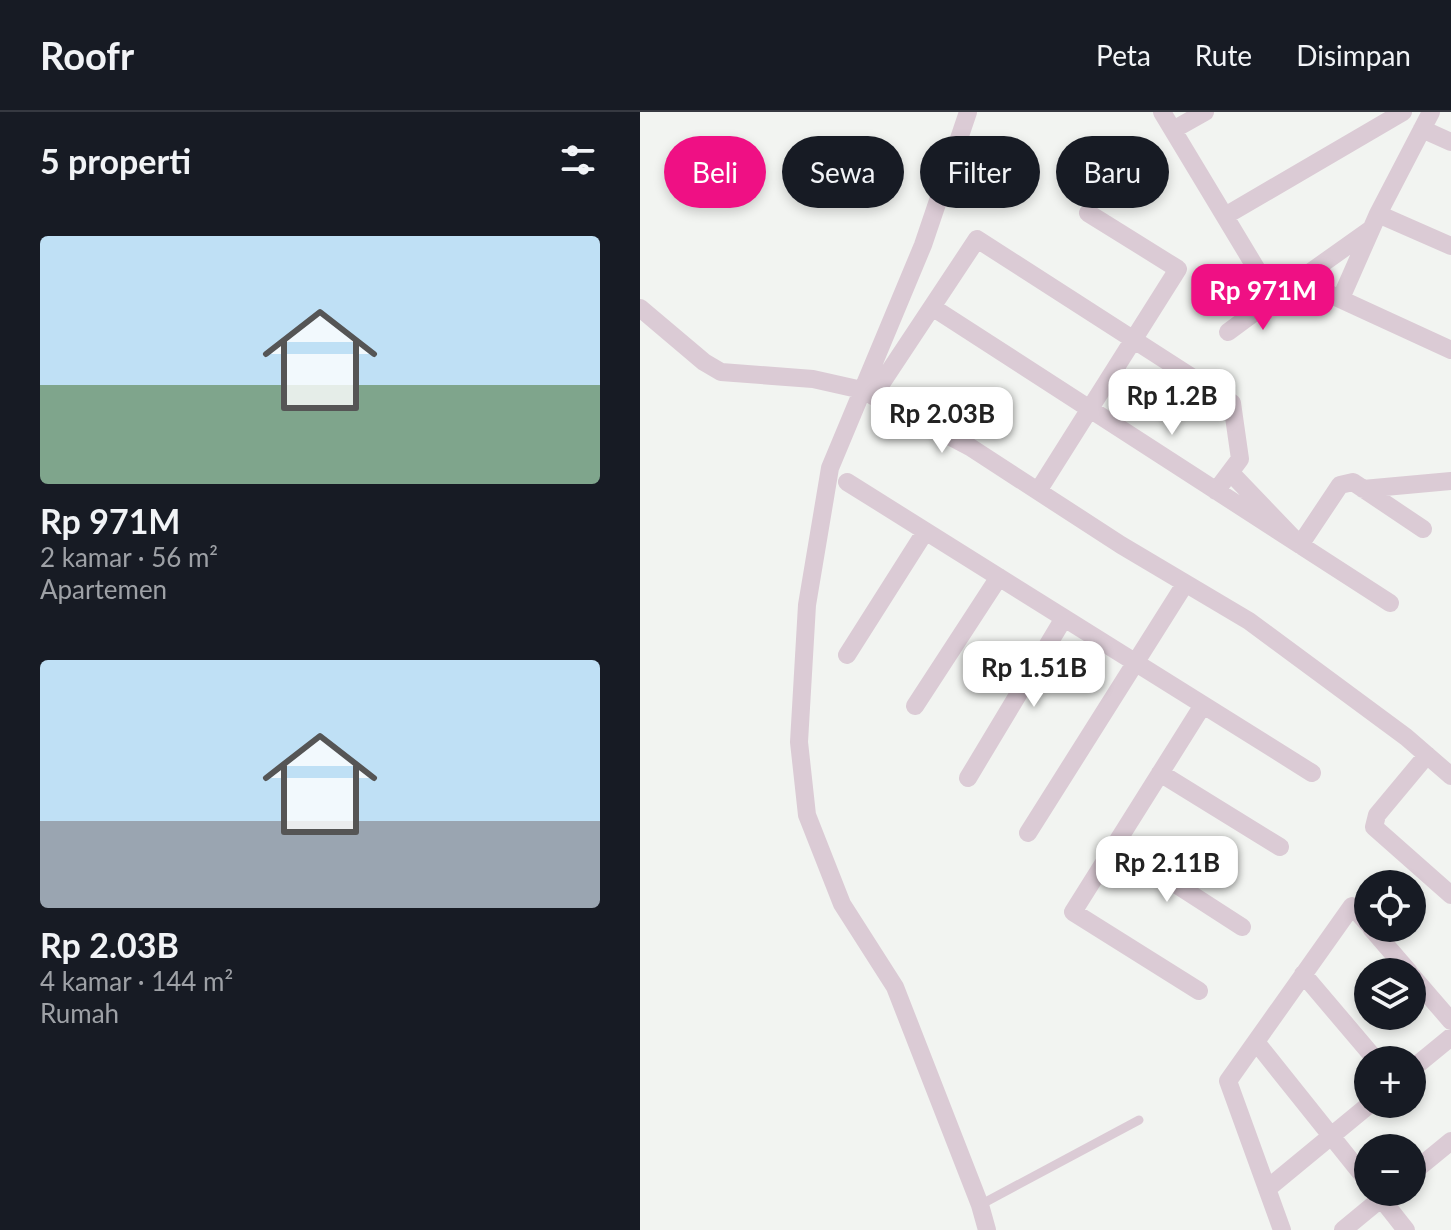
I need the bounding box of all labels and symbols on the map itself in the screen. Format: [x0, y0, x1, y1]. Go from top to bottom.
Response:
pin: Rp 971M [1189, 264, 1337, 332]
pin: Rp 1.2B [1098, 369, 1246, 437]
pin: Rp 2.03B [859, 387, 1025, 455]
pin: Rp 1.51B [951, 641, 1117, 709]
pin: Rp 2.11B [1084, 836, 1250, 904]

